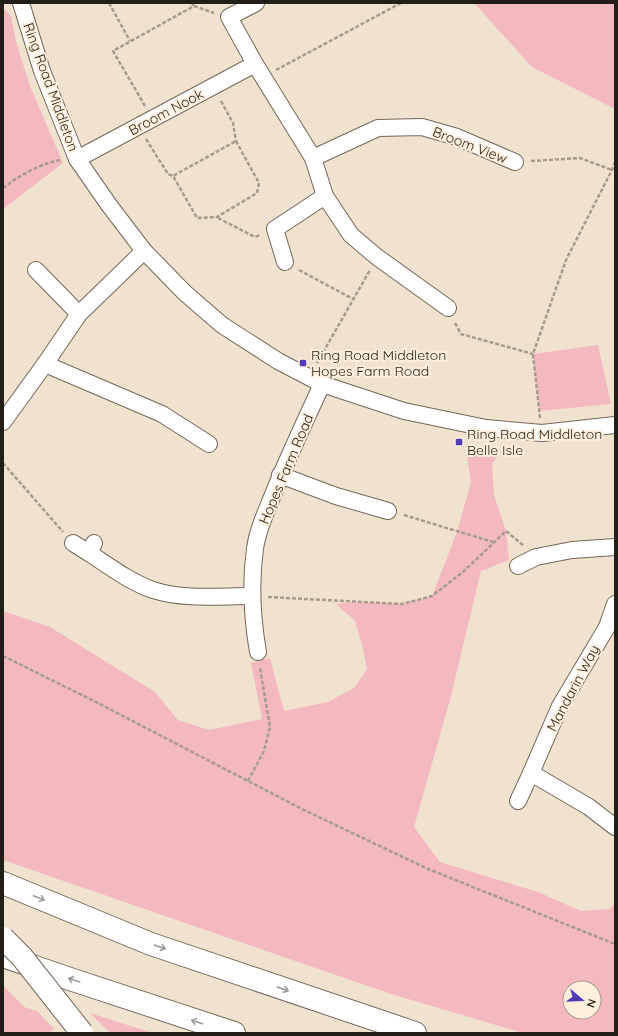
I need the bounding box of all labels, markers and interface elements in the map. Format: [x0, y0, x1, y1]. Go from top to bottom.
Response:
street label: Ring Road Middleton [19, 20, 83, 154]
street label: Broom Nook [125, 85, 207, 139]
street label: Broom View [430, 123, 510, 168]
place label: Ring Road Middleton Hopes Farm Road [311, 346, 446, 380]
marker: Ring Road Middleton Hopes Farm Road [298, 358, 308, 368]
street label: Hopes Farm Road [255, 411, 317, 527]
place label: Ring Road Middleton Belle Isle [467, 425, 602, 459]
marker: Ring Road Middleton Belle Isle [454, 437, 464, 447]
street label: Mandarin Way [543, 642, 603, 734]
one-way arrow [33, 895, 45, 902]
one-way arrow [153, 943, 165, 951]
one-way arrow [68, 976, 80, 984]
north arrow [562, 980, 602, 1020]
one-way arrow [276, 985, 288, 993]
text: N [584, 997, 599, 1009]
one-way arrow [192, 1017, 204, 1025]

